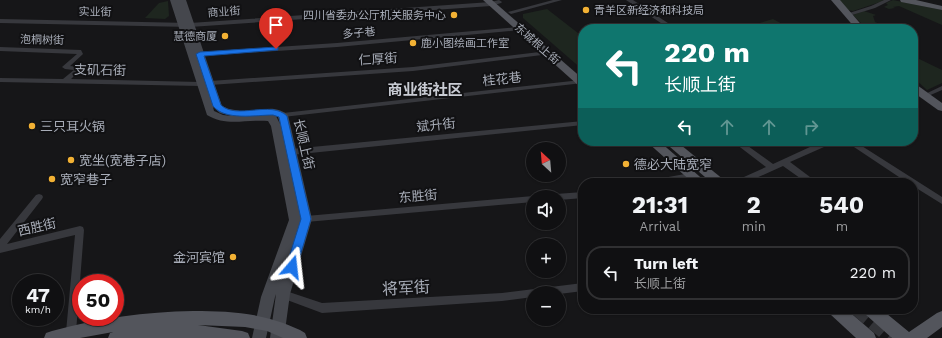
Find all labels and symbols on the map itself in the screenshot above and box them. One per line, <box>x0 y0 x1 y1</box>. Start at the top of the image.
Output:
street label: 商业街 <box>207 4 241 20</box>
place label: 青羊区新经济和科技局 <box>594 4 704 17</box>
street label: 实业街 <box>78 5 112 19</box>
marker: 青羊区新经济和科技局 <box>581 5 591 15</box>
pin <box>259 8 293 49</box>
place label: 四川省委办公厅机关服务中心 <box>303 9 446 22</box>
marker: 四川省委办公厅机关服务中心 <box>449 10 459 20</box>
street label: 东城根上街 <box>512 21 562 67</box>
street label: 多子巷 <box>342 25 376 41</box>
place label: 慧德商厦 <box>173 30 217 43</box>
marker: 慧德商厦 <box>220 31 230 41</box>
street label: 泡桐树街 <box>20 33 64 47</box>
place label: 鹿小图绘画工作室 <box>421 37 509 50</box>
marker: 鹿小图绘画工作室 <box>408 38 418 48</box>
street label: 仁厚街 <box>358 50 398 68</box>
street label: 支矶石街 <box>74 62 126 78</box>
street label: 桂花巷 <box>482 70 522 88</box>
district label: 商业街社区 <box>387 81 463 99</box>
street label: 斌升街 <box>416 116 456 134</box>
street label: 长顺上街 <box>291 117 317 171</box>
place label: 三只耳火锅 <box>40 119 105 134</box>
marker: 三只耳火锅 <box>27 121 37 131</box>
north arrow <box>526 142 566 182</box>
place label: 宽坐(宽巷子店) <box>79 153 166 168</box>
marker: 宽坐(宽巷子店) <box>66 155 76 165</box>
place label: 德必大陆宽窄 <box>634 157 712 172</box>
marker: 德必大陆宽窄 <box>621 159 631 169</box>
place label: 宽窄巷子 <box>60 172 112 187</box>
marker: 宽窄巷子 <box>47 174 57 184</box>
street label: 东胜街 <box>398 187 438 205</box>
street label: 西胜街 <box>16 215 58 239</box>
position arrow <box>271 246 313 288</box>
place label: 金河宾馆 <box>173 250 225 265</box>
marker: 金河宾馆 <box>228 252 238 262</box>
speed limit sign: 50 <box>72 274 124 326</box>
street label: 将军街 <box>382 277 430 299</box>

